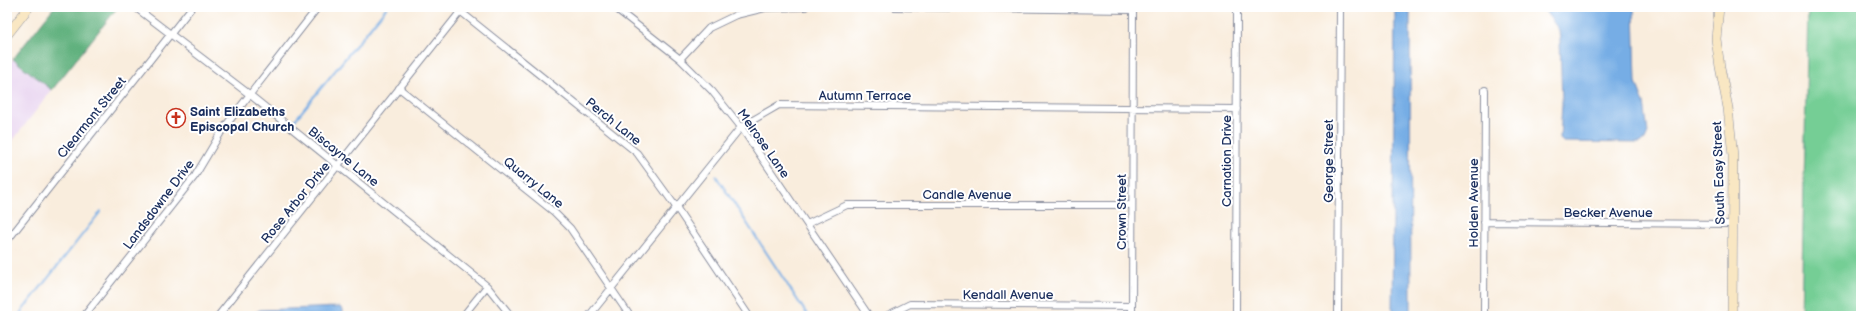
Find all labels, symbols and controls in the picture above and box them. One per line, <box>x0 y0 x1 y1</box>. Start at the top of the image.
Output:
street label: Clearmont Street <box>54 74 130 162</box>
street label: Autumn Terrace <box>819 88 912 104</box>
street label: Perch Lane <box>582 95 645 149</box>
place label: Saint Elizabeths Episcopal Church <box>190 104 294 135</box>
street label: Melrose Lane <box>733 106 793 181</box>
church icon: Saint Elizabeths Episcopal Church <box>165 107 187 129</box>
street label: Carnation Drive <box>1219 115 1235 207</box>
street label: George Street <box>1321 119 1337 203</box>
street label: South Easy Street <box>1709 121 1729 225</box>
street label: Biscayne Lane <box>305 123 382 190</box>
street label: Quarry Lane <box>500 154 567 212</box>
street label: Landsdowne Drive <box>120 156 198 253</box>
street label: Rose Arbor Drive <box>258 158 334 247</box>
street label: Holden Avenue <box>1466 158 1482 248</box>
street label: Crown Street <box>1114 174 1130 250</box>
street label: Candle Avenue <box>922 187 1012 203</box>
street label: Becker Avenue <box>1563 205 1653 221</box>
street label: Kendall Avenue <box>962 287 1054 303</box>

